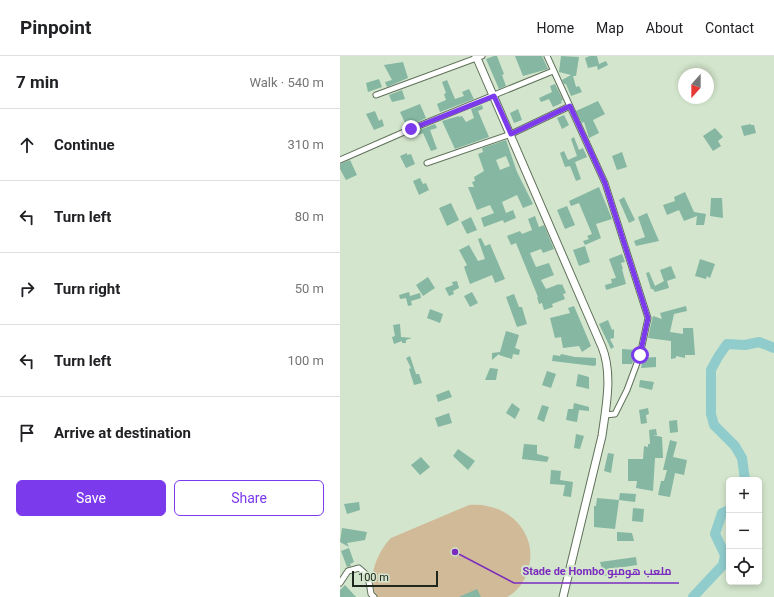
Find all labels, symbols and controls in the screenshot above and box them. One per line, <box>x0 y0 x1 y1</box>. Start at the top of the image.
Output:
text: Pinpoint <box>20 16 91 39</box>
text: Home <box>536 20 574 36</box>
text: Map <box>596 20 624 36</box>
text: About <box>646 20 683 36</box>
text: Contact <box>705 20 754 36</box>
north arrow <box>678 68 714 104</box>
text: 7 min <box>16 72 59 92</box>
text: Walk · 540 m <box>249 75 324 90</box>
route end <box>402 120 420 138</box>
icon: ahead <box>16 134 38 156</box>
text: Continue <box>54 136 115 154</box>
text: 310 m <box>287 137 324 152</box>
icon: left <box>16 206 38 228</box>
text: Turn left <box>54 208 111 226</box>
text: 80 m <box>295 209 324 224</box>
icon: right <box>16 278 38 300</box>
text: Turn right <box>54 280 120 298</box>
text: 50 m <box>295 281 324 296</box>
route start <box>631 346 649 364</box>
icon: left <box>16 350 38 372</box>
text: Turn left <box>54 352 111 370</box>
text: 100 m <box>287 353 324 368</box>
icon: arrive <box>16 422 38 444</box>
text: Arrive at destination <box>54 424 191 442</box>
map controls <box>726 477 762 585</box>
button: + <box>726 477 762 513</box>
button: Save <box>16 480 166 516</box>
button: Share <box>174 480 324 516</box>
button: − <box>726 513 762 549</box>
button: locate <box>726 549 762 585</box>
callout: Stade de Hombo ملعب هومبو <box>514 560 679 583</box>
text: Stade de Hombo ملعب هومبو <box>522 565 672 579</box>
scale bar <box>352 569 438 588</box>
text: 100 m <box>358 571 389 584</box>

